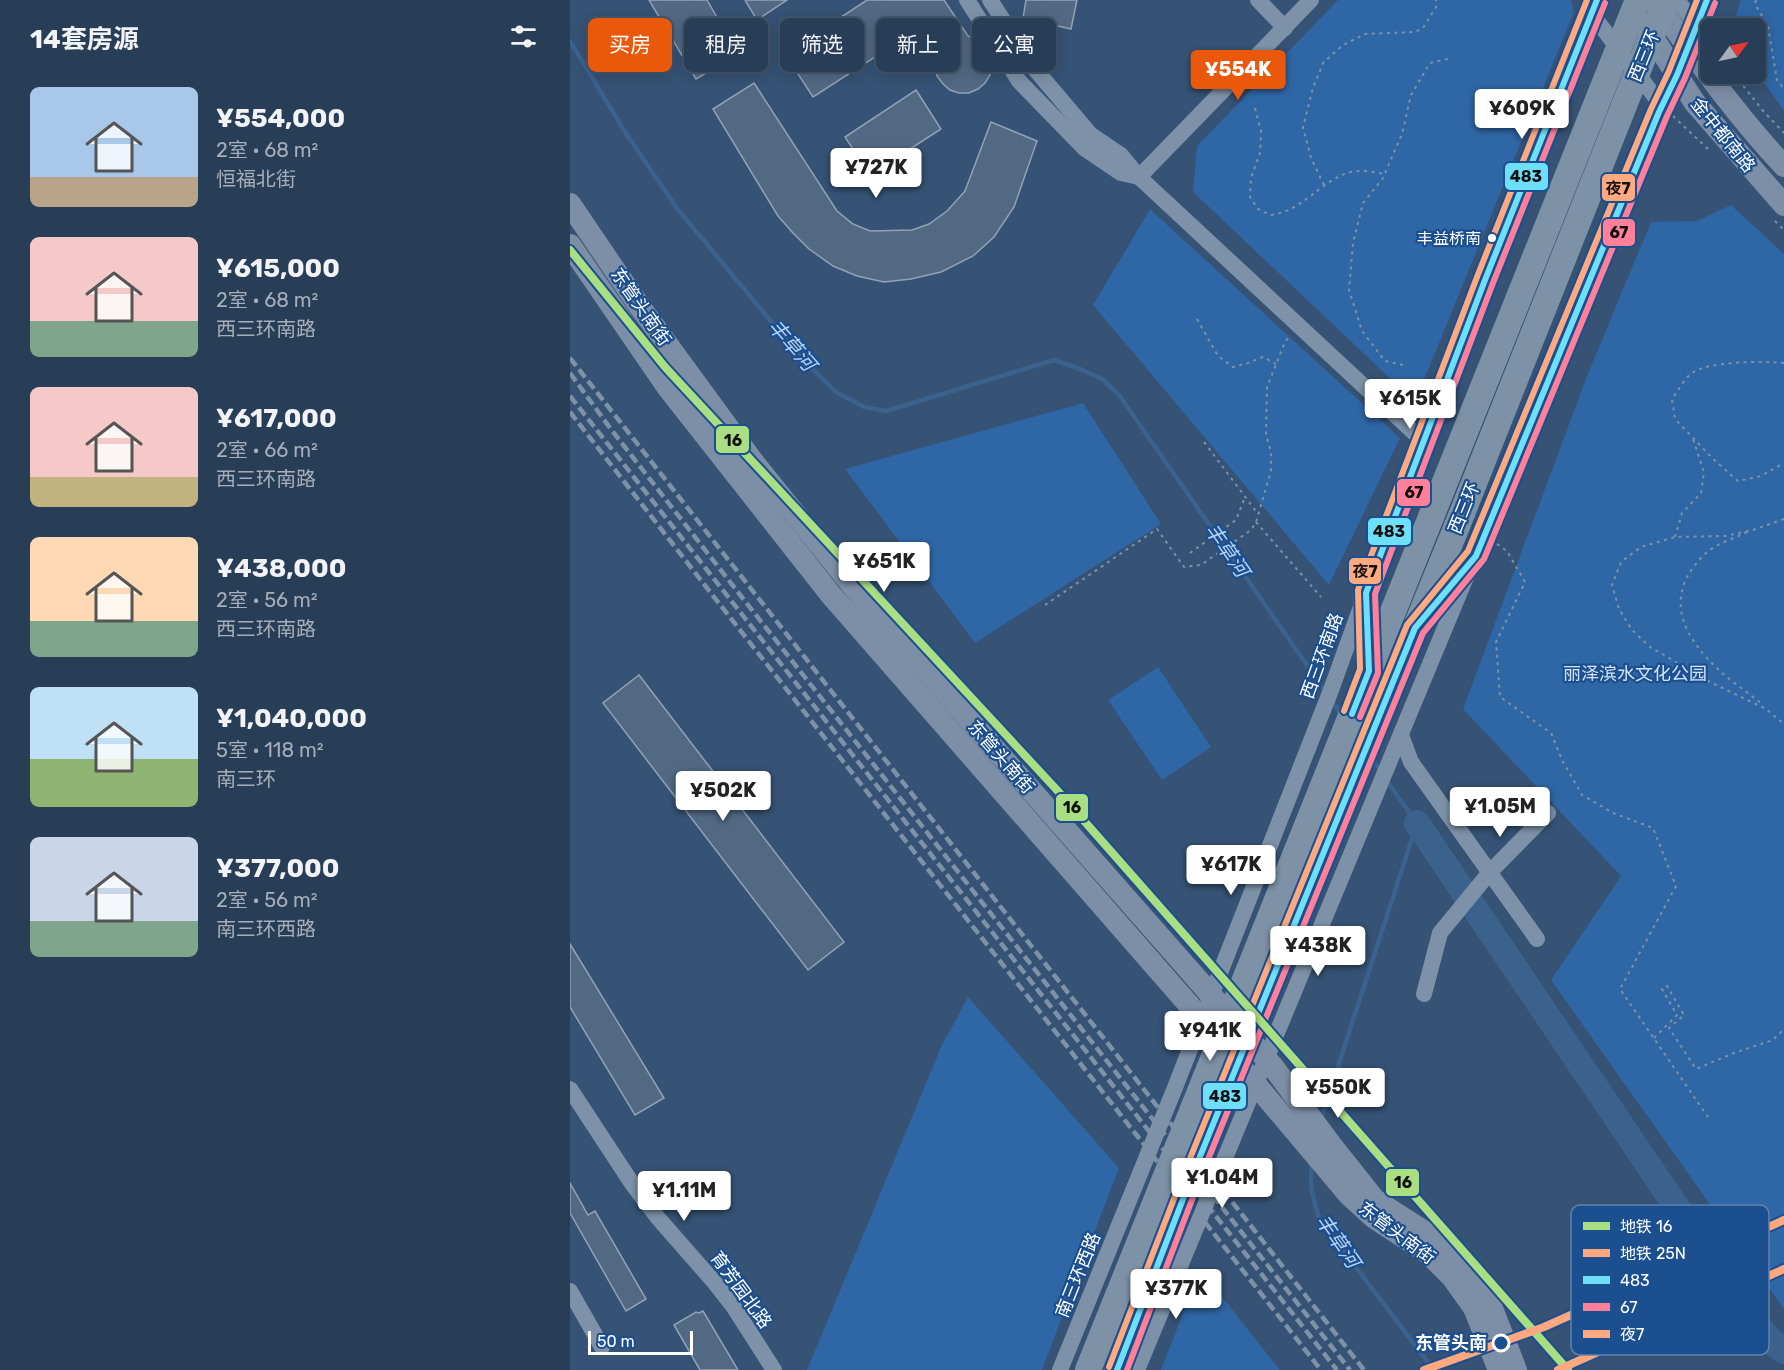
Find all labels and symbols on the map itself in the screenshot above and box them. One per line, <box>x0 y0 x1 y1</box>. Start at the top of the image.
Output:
north arrow <box>1700 18 1766 84</box>
street label: 西三环 <box>1624 27 1664 85</box>
pin: ¥554K <box>1196 50 1280 101</box>
pin: ¥609K <box>1480 89 1564 140</box>
street label: 金中都南路 <box>1686 93 1760 177</box>
pin: ¥727K <box>834 148 918 199</box>
line badge: 483 <box>1504 162 1549 191</box>
text: 483 <box>1510 167 1542 186</box>
line badge: 夜7 <box>1601 173 1636 202</box>
text: 夜7 <box>1605 179 1631 198</box>
line badge: 67 <box>1602 218 1636 247</box>
text: 67 <box>1609 223 1629 242</box>
place label: 丰益桥南 <box>1417 229 1481 248</box>
marker: 丰益桥南 <box>1486 232 1498 244</box>
street label: 东管头南街 <box>606 264 676 350</box>
water label: 丰草河 <box>763 314 823 379</box>
pin: ¥615K <box>1368 379 1452 430</box>
line badge: 16 <box>715 425 750 454</box>
text: 16 <box>724 431 742 450</box>
line badge: 67 <box>1396 478 1431 507</box>
street label: 西三环 <box>1444 479 1484 537</box>
text: 67 <box>1404 483 1424 502</box>
line badge: 483 <box>1367 517 1412 546</box>
water label: 丰草河 <box>1200 519 1256 585</box>
text: 483 <box>1373 522 1405 541</box>
pin: ¥651K <box>842 542 926 593</box>
line badge: 夜7 <box>1348 557 1382 585</box>
text: 夜7 <box>1352 562 1378 581</box>
street label: 西三环南路 <box>1296 610 1348 702</box>
park label: 丽泽滨水文化公园 <box>1563 663 1707 685</box>
street label: 东管头南街 <box>963 716 1039 798</box>
pin: ¥502K <box>681 771 765 822</box>
pin: ¥1.05M <box>1451 787 1549 838</box>
line badge: 16 <box>1055 793 1089 822</box>
text: 16 <box>1063 798 1081 817</box>
pin: ¥617K <box>1189 845 1273 896</box>
pin: ¥438K <box>1276 926 1360 977</box>
pin: ¥941K <box>1168 1011 1252 1062</box>
pin: ¥550K <box>1296 1068 1380 1119</box>
line badge: 483 <box>1202 1082 1247 1110</box>
text: 483 <box>1209 1087 1241 1106</box>
pin: ¥1.04M <box>1173 1158 1271 1209</box>
line badge: 16 <box>1385 1168 1420 1197</box>
pin: ¥1.11M <box>635 1171 733 1222</box>
text: 16 <box>1394 1173 1412 1192</box>
street label: 东管头南街 <box>1354 1197 1440 1269</box>
legend <box>1571 1205 1769 1355</box>
water label: 丰草河 <box>1311 1210 1367 1276</box>
text: 地铁 16 <box>1620 1217 1673 1236</box>
street label: 南三环西路 <box>1051 1229 1105 1321</box>
text: 地铁 25N <box>1620 1244 1686 1263</box>
street label: 育芳园北路 <box>706 1247 776 1333</box>
pin: ¥377K <box>1134 1269 1218 1320</box>
text: 483 <box>1620 1271 1650 1290</box>
text: 67 <box>1620 1298 1637 1317</box>
text: 夜7 <box>1620 1325 1644 1344</box>
scale bar <box>588 1328 693 1356</box>
place label: 东管头南 <box>1415 1332 1487 1354</box>
marker: 东管头南 <box>1492 1334 1510 1352</box>

